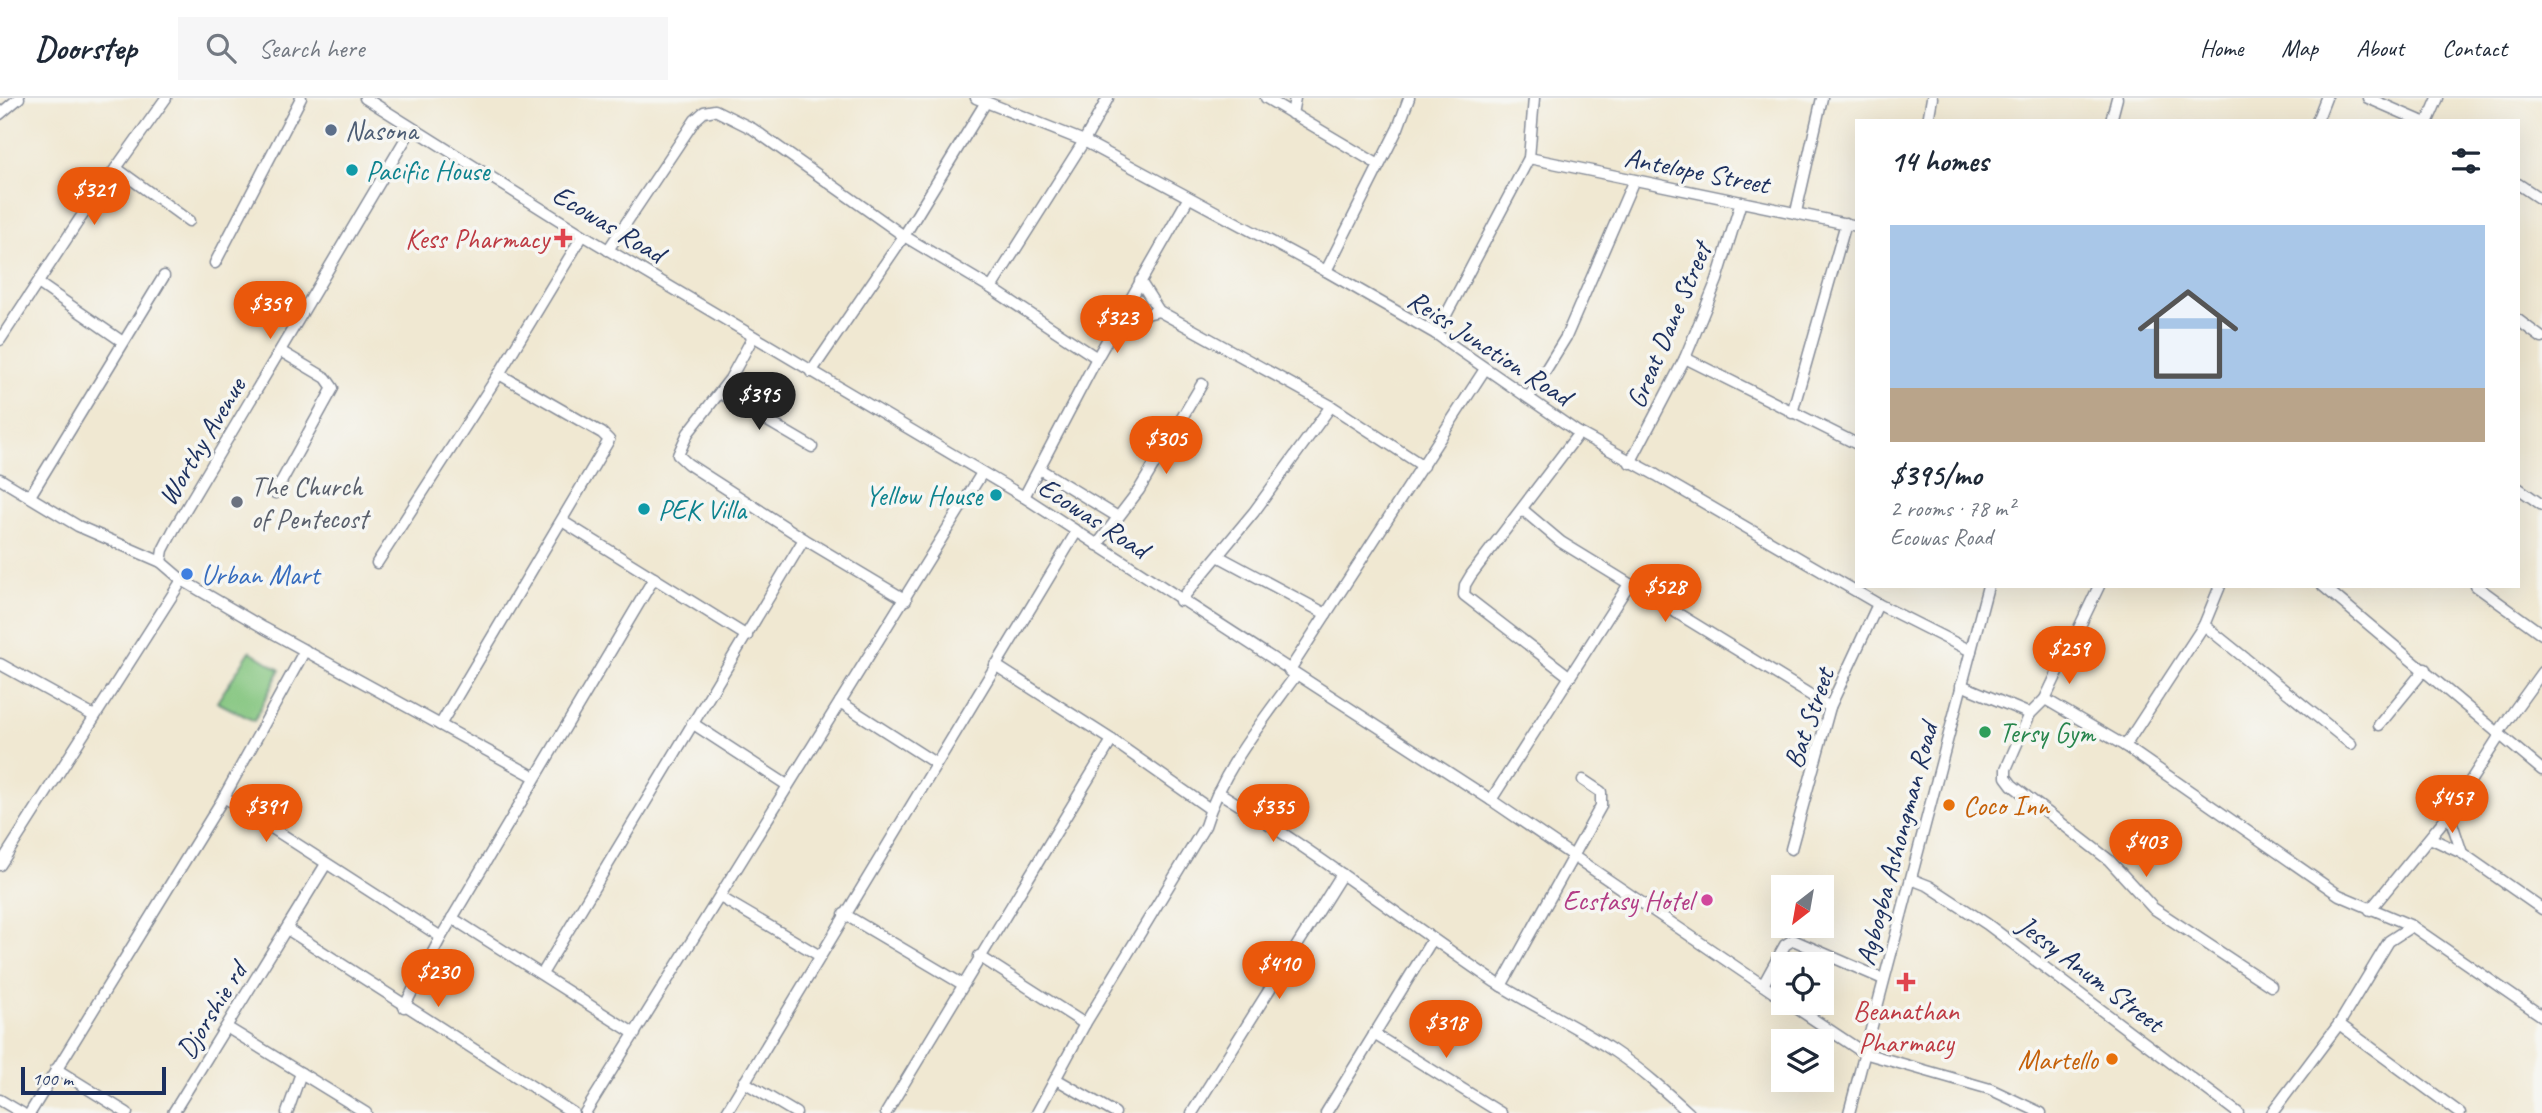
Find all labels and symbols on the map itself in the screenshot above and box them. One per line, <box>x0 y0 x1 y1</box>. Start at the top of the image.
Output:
place label: Nasona <box>345 113 420 148</box>
marker: Nasona <box>323 122 339 138</box>
street label: Antelope Street <box>1622 139 1775 202</box>
place label: Pacific House <box>366 153 491 188</box>
marker: Pacific House <box>344 162 360 178</box>
pin: $321 <box>53 167 135 227</box>
street label: Ecowas Road <box>546 176 675 273</box>
place label: Kess Pharmacy <box>405 221 551 256</box>
marker: Kess Pharmacy <box>555 230 571 246</box>
street label: Great Dane Street <box>1618 234 1720 413</box>
pin: $359 <box>229 282 311 341</box>
street label: Reiss Junction Road <box>1401 282 1581 415</box>
pin: $323 <box>1076 296 1158 355</box>
street label: Worthy Avenue <box>150 369 254 512</box>
pin: $395 <box>718 372 800 432</box>
pin: $305 <box>1125 416 1207 476</box>
place label: The Church of Pentecost <box>251 469 371 536</box>
street label: Ecowas Road <box>1032 469 1159 568</box>
place label: Yellow House <box>865 478 984 513</box>
marker: Yellow House <box>988 487 1004 503</box>
place label: PEK Villa <box>658 492 748 527</box>
marker: The Church of Pentecost <box>229 494 245 510</box>
marker: PEK Villa <box>636 501 652 517</box>
place label: Urban Mart <box>201 557 322 592</box>
pin: $528 <box>1624 564 1706 624</box>
marker: Urban Mart <box>179 566 195 582</box>
pin: $259 <box>2028 626 2110 686</box>
street label: Bat Street <box>1775 661 1843 773</box>
street label: Agbogba Ashongman Road <box>1847 715 1947 969</box>
place label: Tersy Gym <box>1999 715 2097 750</box>
marker: Tersy Gym <box>1977 724 1993 740</box>
pin: $457 <box>2411 776 2493 835</box>
pin: $391 <box>225 784 307 844</box>
pin: $335 <box>1232 784 1314 844</box>
place label: Coco Inn <box>1963 788 2051 823</box>
marker: Coco Inn <box>1941 797 1957 813</box>
pin: $403 <box>2105 820 2187 879</box>
north arrow <box>1771 875 1834 938</box>
place label: Ecstasy Hotel <box>1563 883 1698 918</box>
marker: Ecstasy Hotel <box>1699 892 1715 908</box>
street label: Jessy Anum Street <box>2009 906 2173 1041</box>
pin: $410 <box>1238 942 1320 1001</box>
pin: $230 <box>397 950 479 1009</box>
street label: Djorshie rd <box>168 952 257 1065</box>
marker: Beanathan Pharmacy <box>1898 974 1914 990</box>
place label: Beanathan Pharmacy <box>1853 993 1960 1060</box>
pin: $318 <box>1405 1000 1487 1060</box>
place label: Martello <box>2018 1042 2100 1077</box>
marker: Martello <box>2104 1051 2120 1067</box>
scale bar <box>21 1064 166 1096</box>

